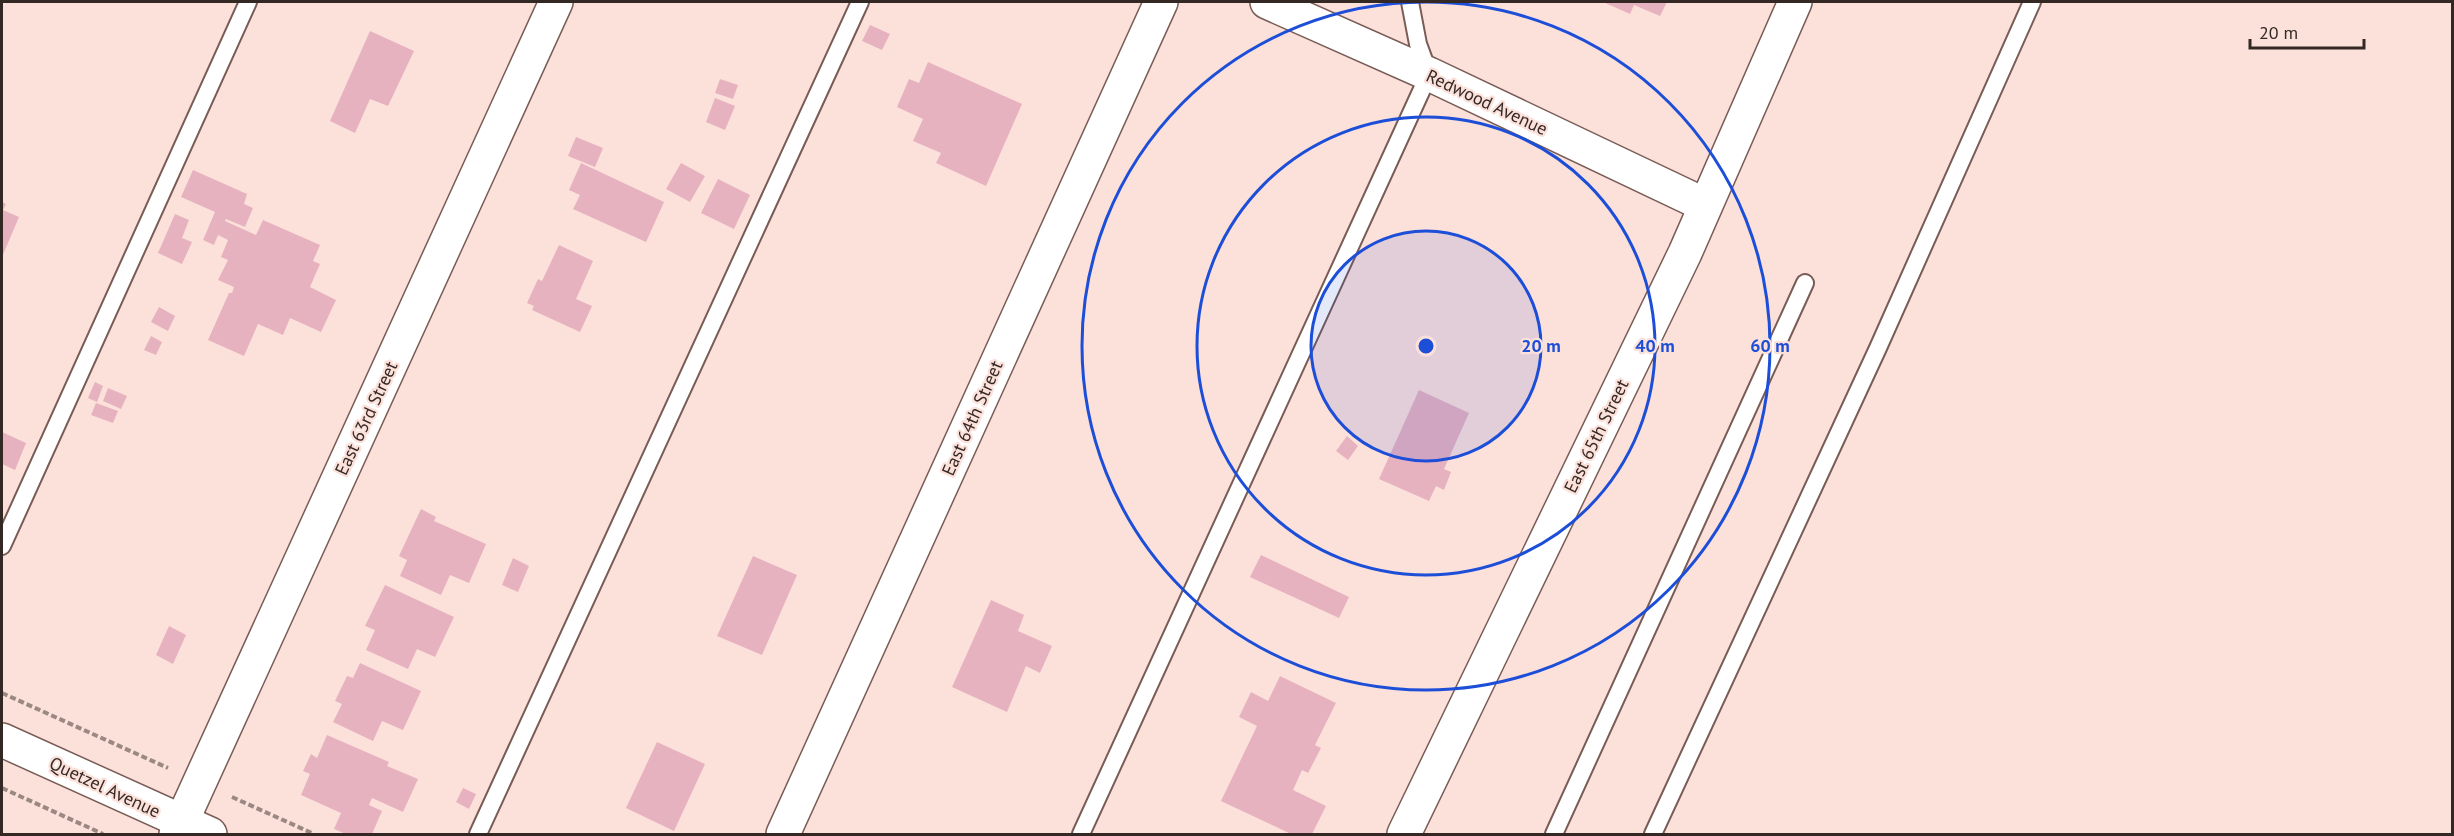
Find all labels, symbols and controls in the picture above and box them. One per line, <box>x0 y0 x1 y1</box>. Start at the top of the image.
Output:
scale bar <box>2250 12 2364 50</box>
text: 20 m <box>2259 21 2298 44</box>
street label: Redwood Avenue <box>1423 64 1551 140</box>
text: 20 m <box>1521 334 1561 357</box>
text: 40 m <box>1635 334 1675 357</box>
text: 60 m <box>1750 334 1790 357</box>
centre of rings <box>1416 336 1436 356</box>
street label: East 63rd Street <box>330 357 402 479</box>
street label: East 64th Street <box>936 357 1008 479</box>
street label: East 65th Street <box>1559 375 1633 497</box>
street label: Quetzel Avenue <box>46 751 164 823</box>

